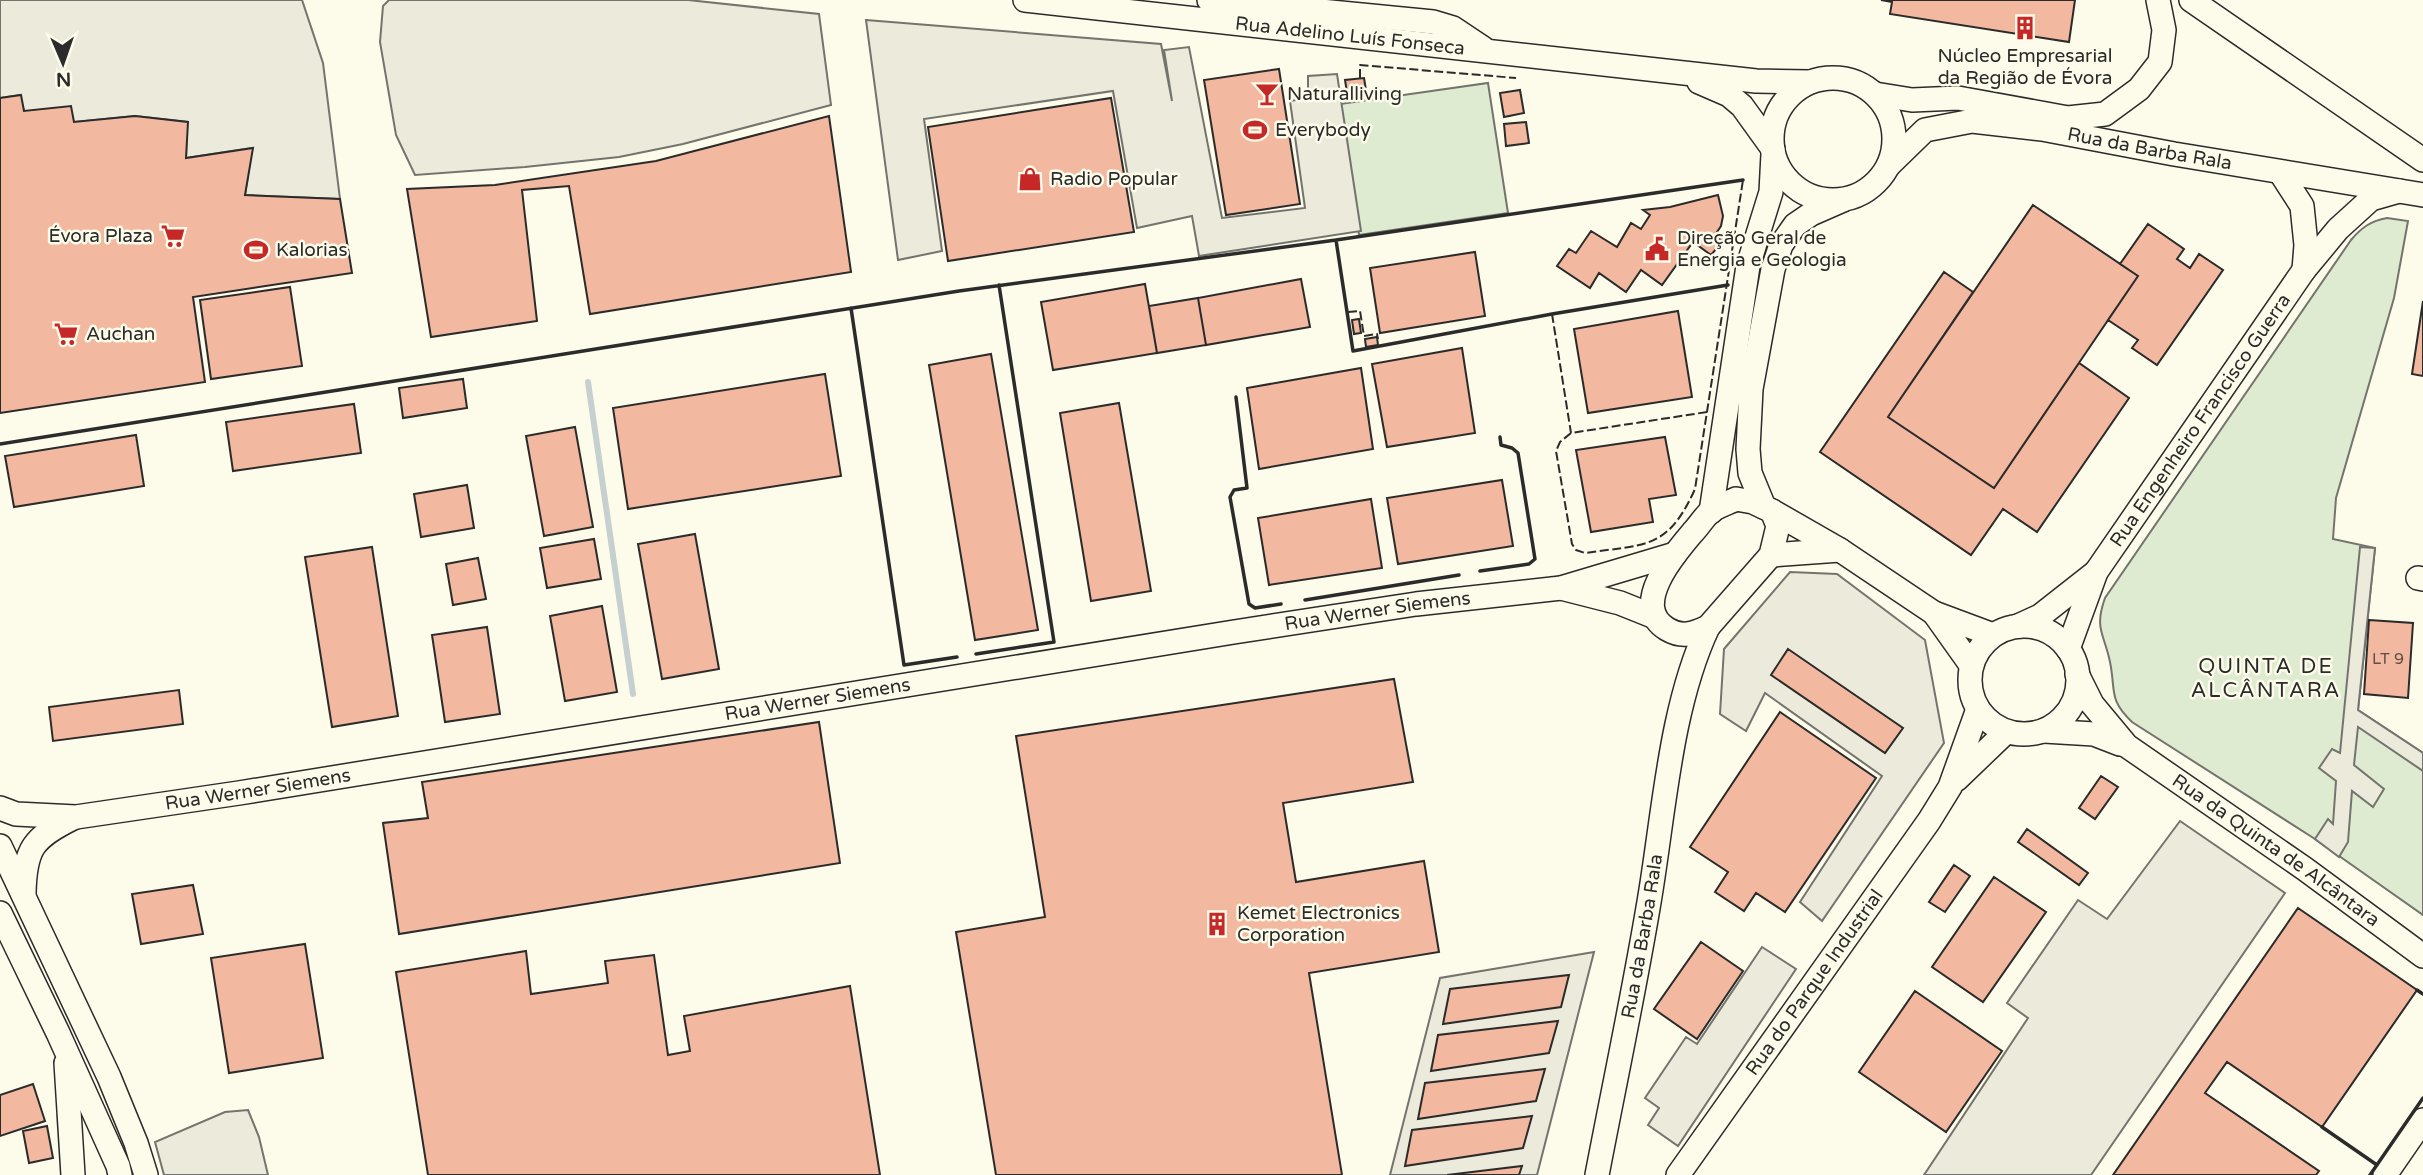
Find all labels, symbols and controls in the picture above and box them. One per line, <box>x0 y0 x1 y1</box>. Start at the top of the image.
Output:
street label: Rua Adelino Luís Fonseca <box>1234 12 1466 60</box>
building icon: Núcleo Empresarial da Região de Évora <box>2011 14 2039 42</box>
north arrow <box>28 28 98 98</box>
place label: Núcleo Empresarial da Região de Évora <box>1937 45 2113 89</box>
text: N <box>56 68 72 90</box>
bar icon: Naturalliving <box>1253 80 1281 108</box>
place label: Naturalliving <box>1287 83 1402 105</box>
sports icon: Everybody <box>1241 116 1269 144</box>
place label: Everybody <box>1275 119 1371 141</box>
street label: Rua da Barba Rala <box>2066 123 2234 174</box>
shop icon: Radio Popular <box>1016 165 1044 193</box>
place label: Radio Popular <box>1050 168 1178 190</box>
supermarket icon: Évora Plaza <box>159 222 187 250</box>
place label: Évora Plaza <box>49 225 153 247</box>
place label: Direção Geral de Energia e Geologia <box>1677 227 1847 271</box>
public building icon: Direção Geral de Energia e Geologia <box>1643 235 1671 263</box>
sports icon: Kalorias <box>242 236 270 264</box>
place label: Kalorias <box>276 239 348 261</box>
street label: Rua Engenheiro Francisco Guerra <box>2106 290 2295 551</box>
supermarket icon: Auchan <box>52 320 80 348</box>
place label: Auchan <box>86 323 155 345</box>
street label: Rua Werner Siemens <box>1283 587 1472 635</box>
house number: LT 9 <box>2372 649 2404 669</box>
district label: QUINTA DE ALCÂNTARA <box>2191 654 2341 703</box>
street label: Rua Werner Siemens <box>723 674 912 725</box>
street label: Rua Werner Siemens <box>163 764 352 815</box>
street label: Rua da Quinta de Alcântara <box>2168 770 2384 931</box>
street label: Rua da Barba Rala <box>1617 853 1667 1020</box>
street label: Rua do Parque Industrial <box>1741 885 1888 1080</box>
place label: Kemet Electronics Corporation <box>1237 902 1400 946</box>
building icon: Kemet Electronics Corporation <box>1203 910 1231 938</box>

